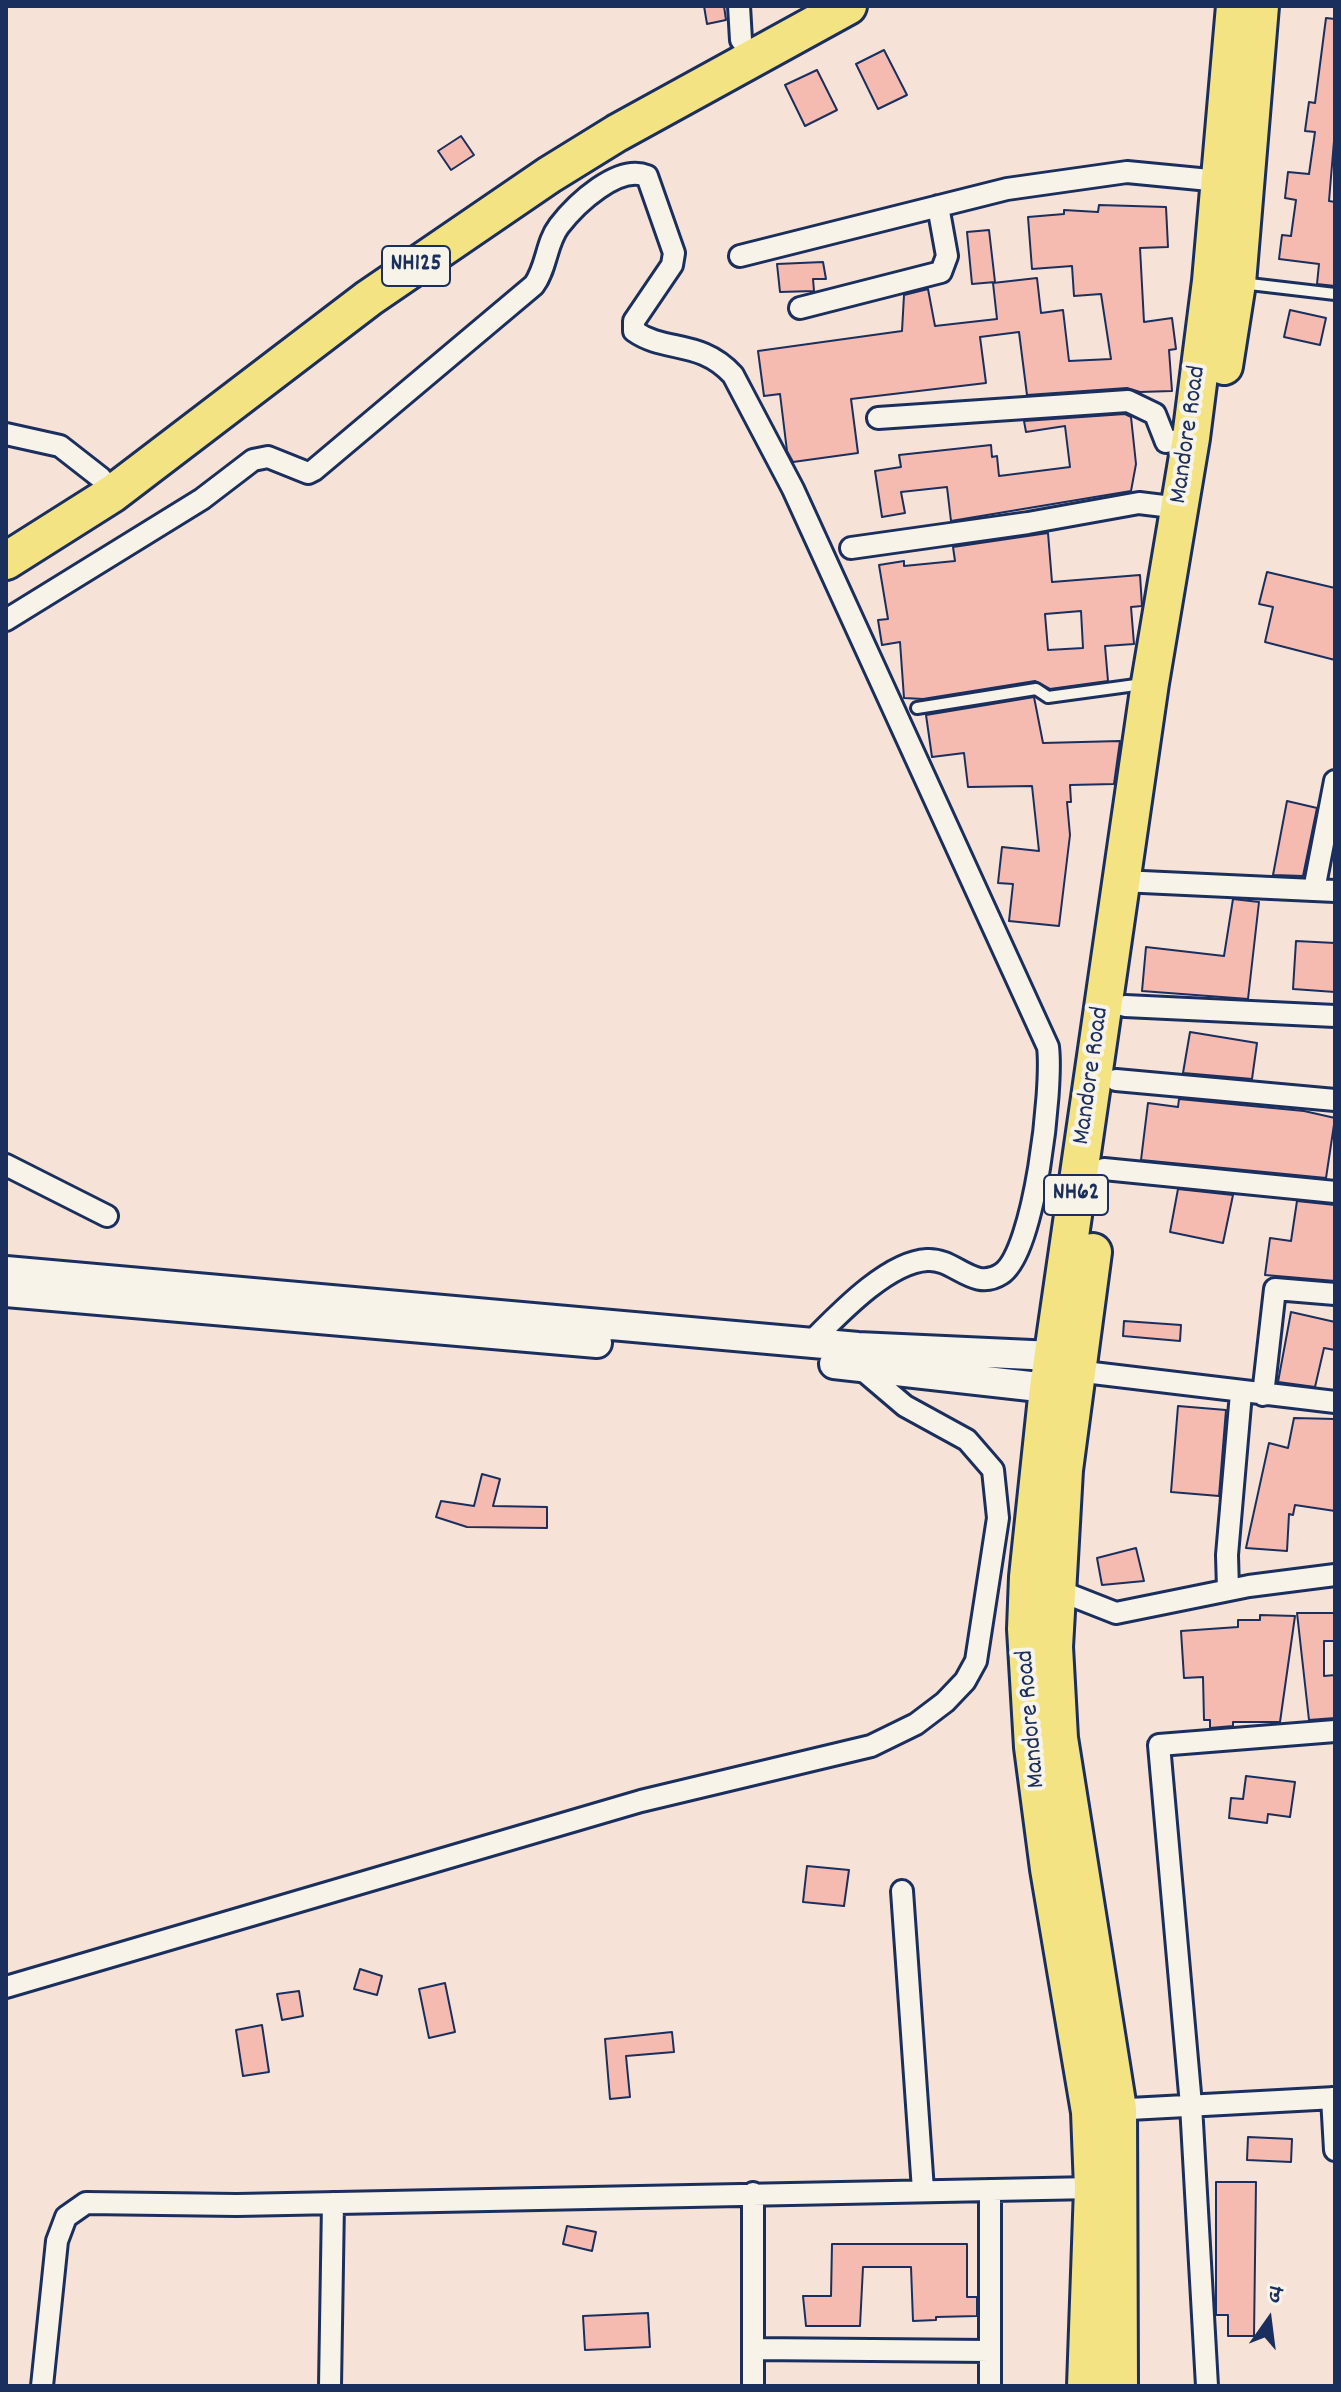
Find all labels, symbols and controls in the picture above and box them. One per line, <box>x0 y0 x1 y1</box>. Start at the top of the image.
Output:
road number: NH125 <box>382 246 450 286</box>
street label: Mandore Road <box>1165 364 1215 506</box>
street label: Mandore Road <box>1068 1005 1118 1147</box>
road number: NH62 <box>1044 1175 1108 1215</box>
street label: Mandore Road <box>1011 1648 1055 1790</box>
north arrow <box>1229 2280 1309 2360</box>
text: उ <box>1265 2280 1285 2313</box>

